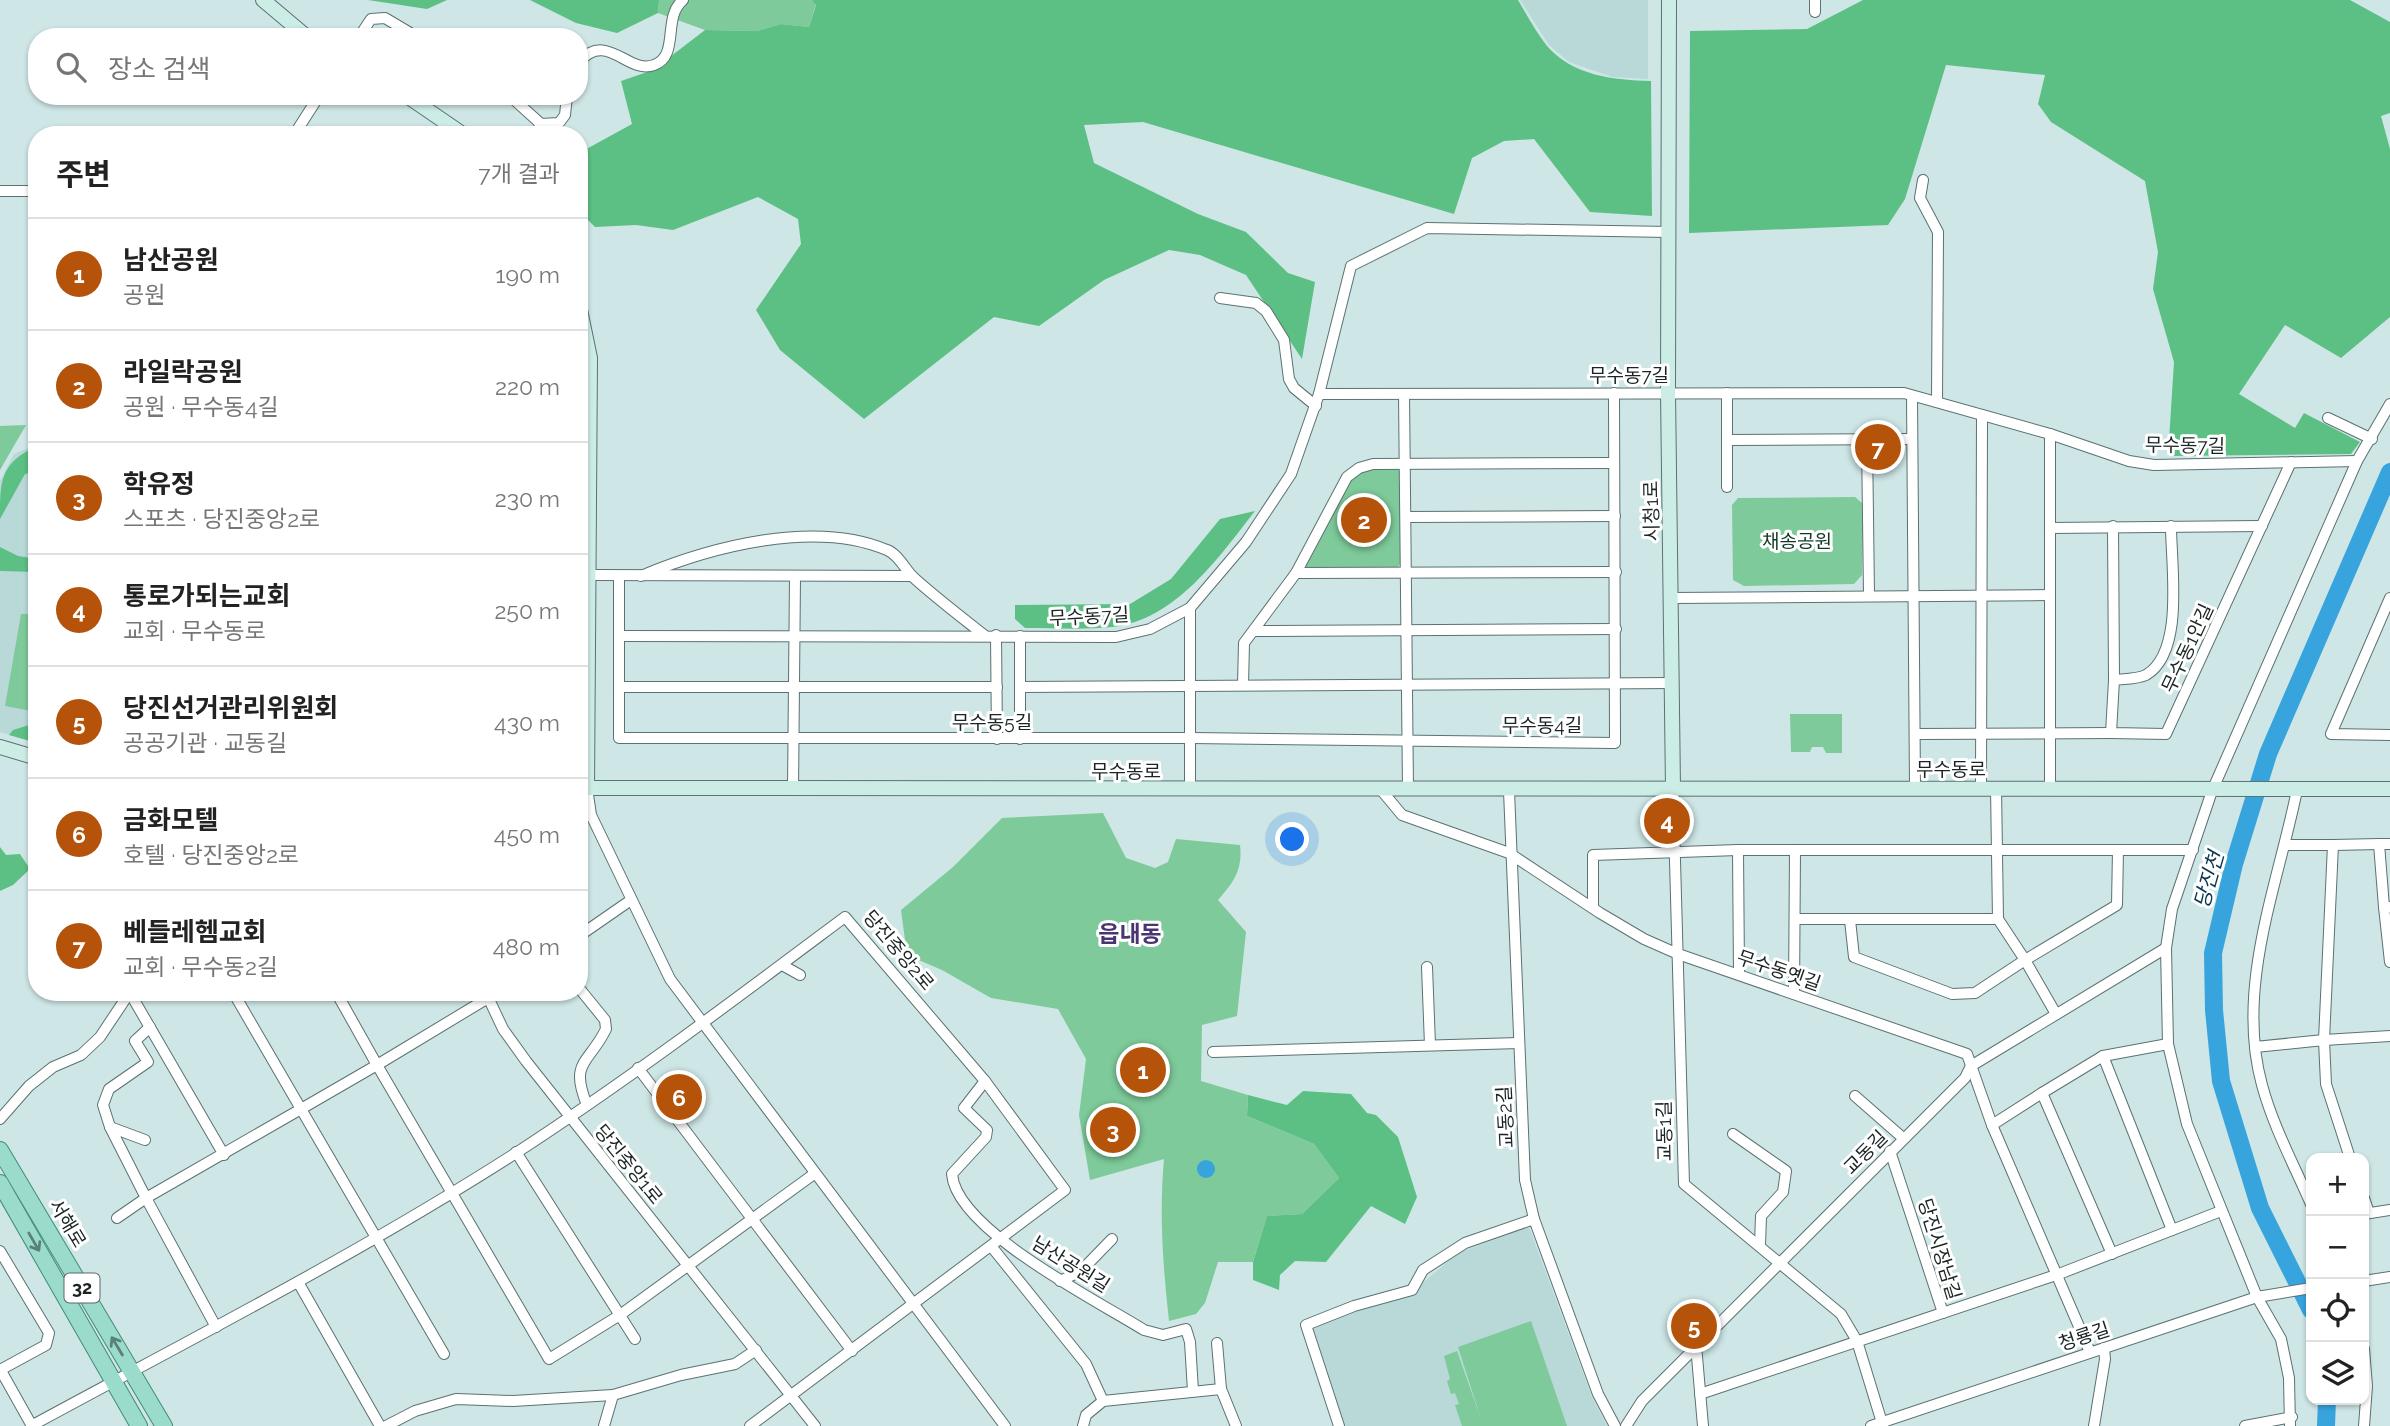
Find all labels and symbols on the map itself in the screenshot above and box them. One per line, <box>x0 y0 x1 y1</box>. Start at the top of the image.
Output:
street label: 무수동7길 <box>1589 364 1669 386</box>
pin: 7 <box>1855 421 1901 473</box>
street label: 무수동7길 <box>2145 433 2225 457</box>
street label: 시청1로 <box>1639 481 1663 541</box>
pin: 2 <box>1341 494 1387 546</box>
park label: 채송공원 <box>1762 530 1832 552</box>
street label: 무수동1안길 <box>2157 600 2217 696</box>
street label: 무수동7길 <box>1048 603 1130 629</box>
street label: 무수동5길 <box>952 711 1032 733</box>
street label: 무수동4길 <box>1502 714 1582 736</box>
street label: 무수동로 <box>1916 758 1986 780</box>
street label: 무수동로 <box>1091 760 1161 782</box>
pin: 4 <box>1644 795 1690 847</box>
your location <box>1275 822 1309 856</box>
water label: 당진천 <box>2189 846 2229 911</box>
street label: 당진중앙2로 <box>859 906 939 994</box>
district label: 읍내동 <box>1098 920 1162 947</box>
street label: 무수동옛길 <box>1734 945 1824 995</box>
pin: 1 <box>1120 1044 1166 1096</box>
pin: 6 <box>656 1071 702 1123</box>
street label: 교동2길 <box>1492 1085 1518 1149</box>
street label: 교동1길 <box>1652 1101 1676 1161</box>
pin: 3 <box>1090 1104 1136 1156</box>
street label: 당진중앙1로 <box>590 1120 668 1208</box>
street label: 교동길 <box>1839 1126 1891 1178</box>
street label: 서해로 <box>45 1195 91 1251</box>
street label: 당진시장남길 <box>1914 1196 1966 1302</box>
one-way arrow <box>27 1232 41 1252</box>
street label: 남산공원길 <box>1028 1232 1114 1296</box>
road number: 32 <box>64 1274 100 1302</box>
pin: 5 <box>1671 1300 1717 1352</box>
street label: 청룡길 <box>2056 1317 2112 1355</box>
one-way arrow <box>110 1336 124 1356</box>

